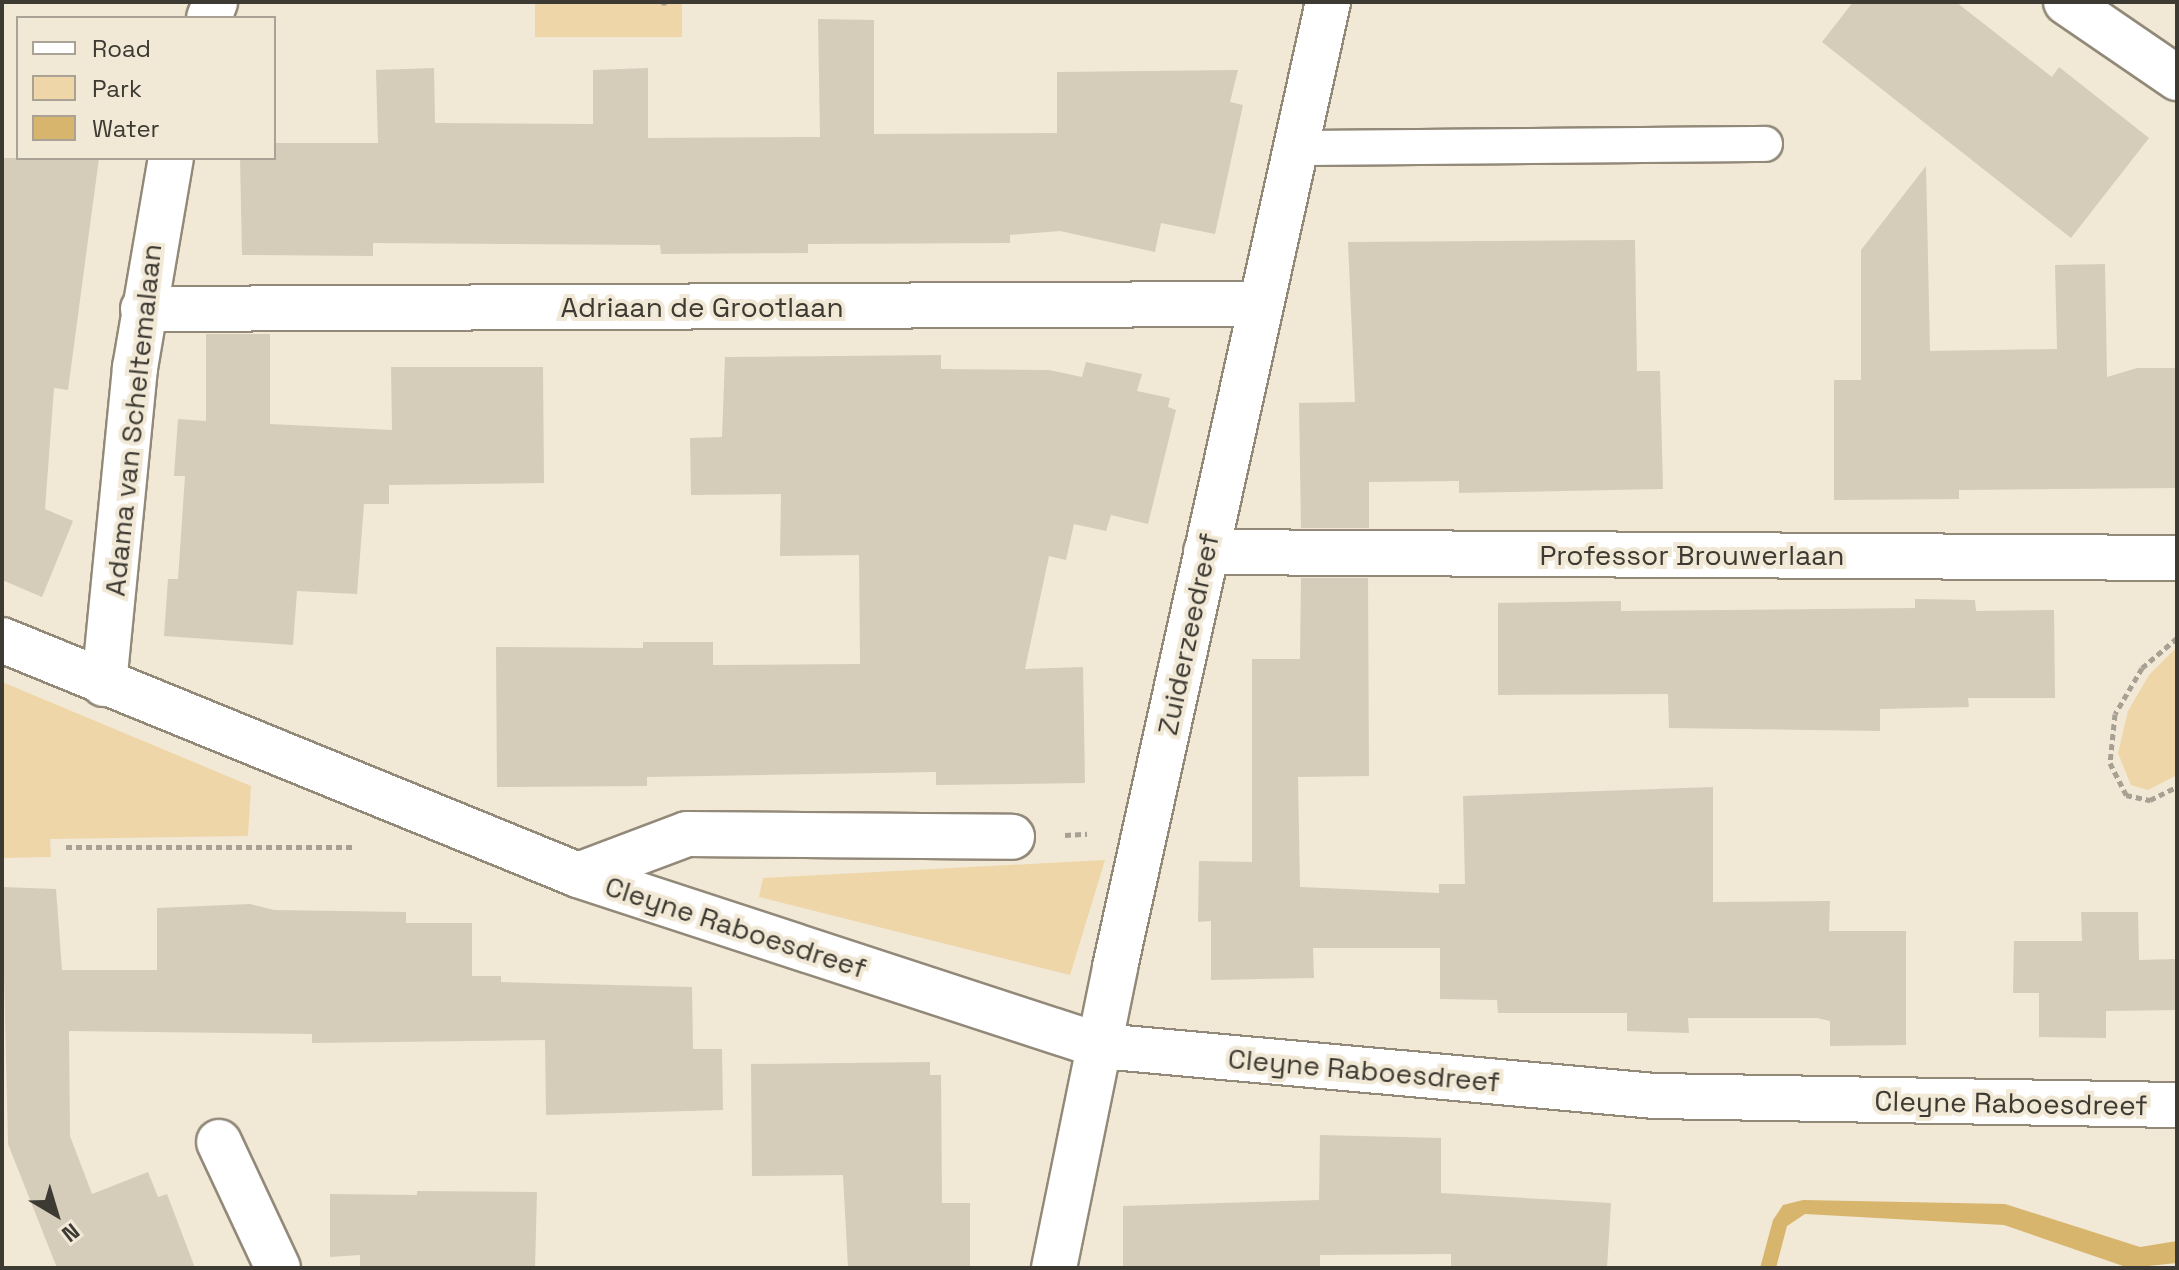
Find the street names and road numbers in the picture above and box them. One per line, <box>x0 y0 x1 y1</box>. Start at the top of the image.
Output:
street label: Adama van Scheltemalaan <box>98 242 168 598</box>
street label: Adriaan de Grootlaan <box>560 290 844 324</box>
street label: Zuiderzeedreef <box>1150 530 1226 738</box>
street label: Professor Brouwerlaan <box>1540 538 1844 572</box>
street label: Cleyne Raboesdreef <box>601 869 871 985</box>
street label: Cleyne Raboesdreef <box>1227 1041 1501 1099</box>
street label: Cleyne Raboesdreef <box>1874 1084 2148 1122</box>

